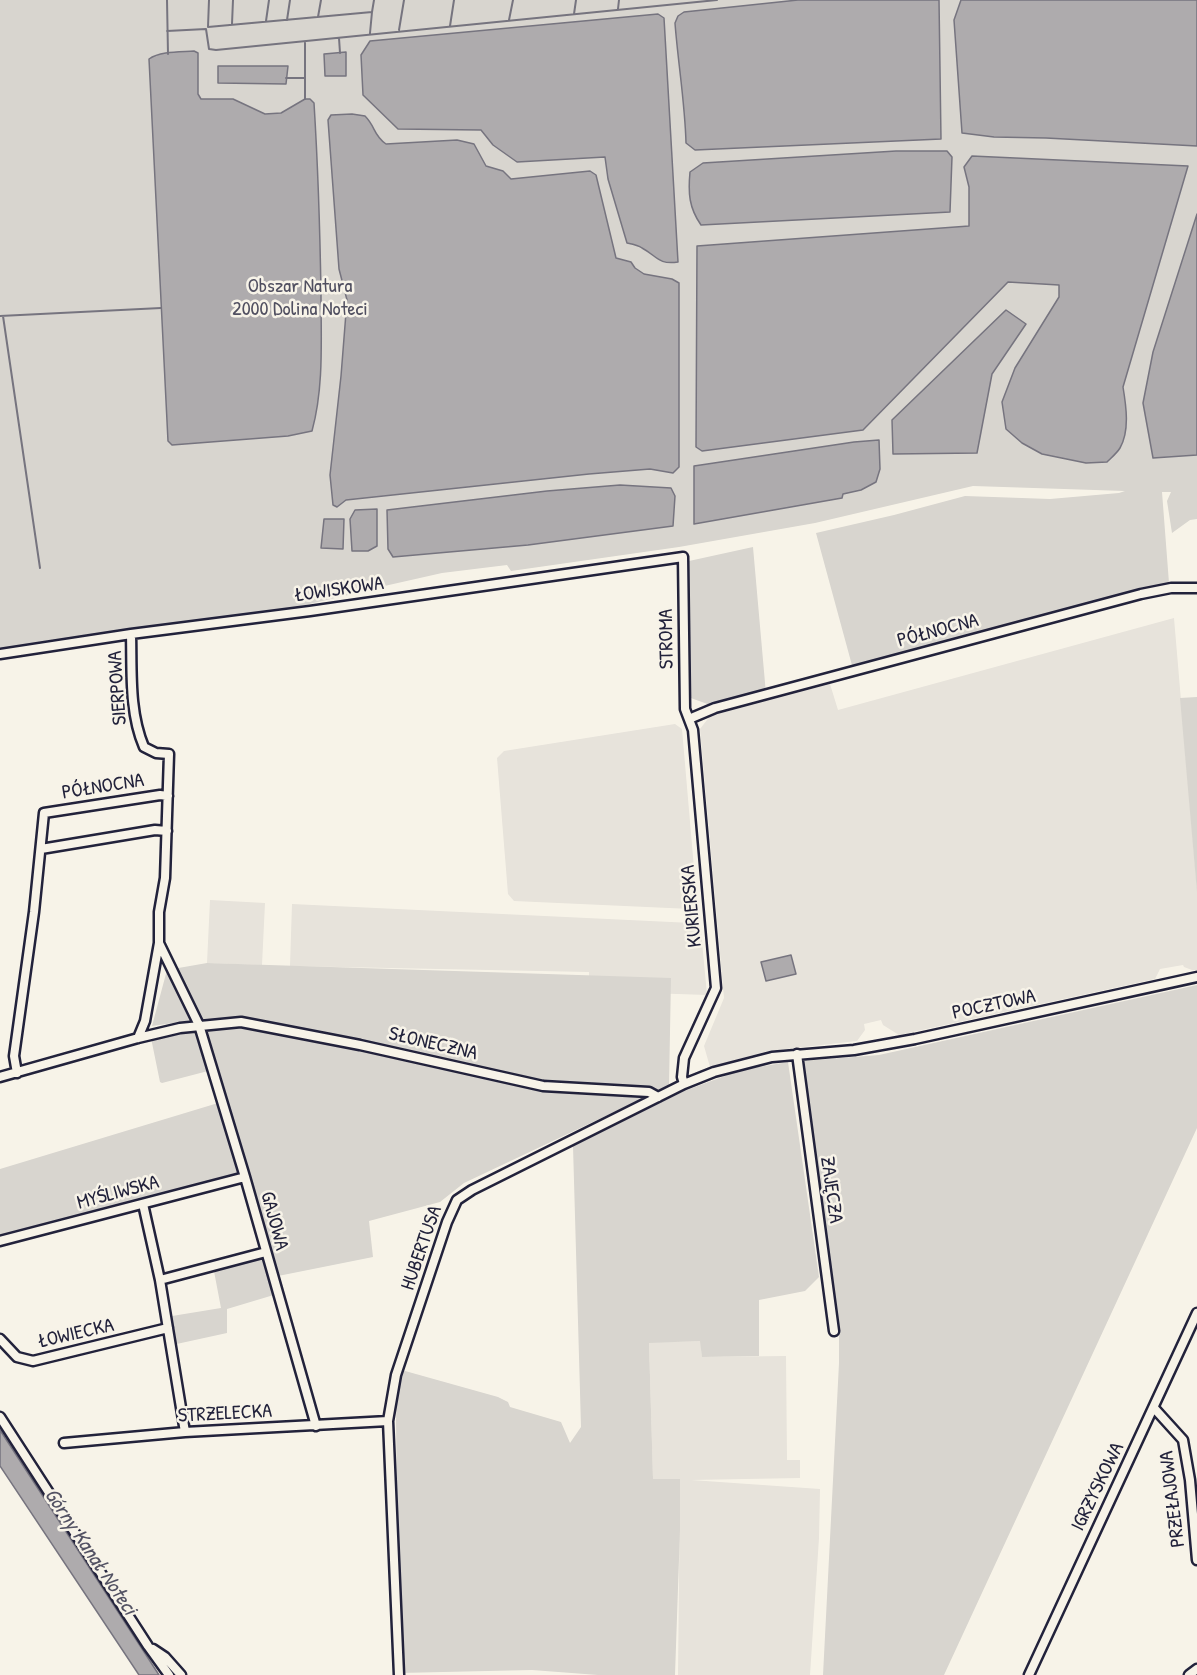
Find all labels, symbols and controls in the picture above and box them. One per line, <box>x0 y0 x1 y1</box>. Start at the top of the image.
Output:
park label: Obszar Natura 2000 Dolina Noteci <box>232 275 368 322</box>
street label: ŁOWISKOWA <box>293 572 385 608</box>
street label: STROMA <box>654 609 680 669</box>
street label: PÓŁNOCNA <box>895 609 981 653</box>
street label: SIERPOWA <box>103 650 133 726</box>
street label: PÓŁNOCNA <box>60 769 146 805</box>
street label: KURIERSKA <box>676 864 708 948</box>
street label: POCZTOWA <box>950 984 1038 1026</box>
street label: SŁONECZNA <box>386 1022 480 1066</box>
street label: ZAJĘCZA <box>814 1155 848 1225</box>
street label: MYŚLIWSKA <box>74 1171 162 1215</box>
street label: GAJOWA <box>255 1189 293 1253</box>
street label: HUBERTUSA <box>396 1203 448 1293</box>
street label: ŁOWIECKA <box>36 1314 116 1354</box>
street label: STRZELECKA <box>177 1400 273 1428</box>
street label: IGRZYSKOWA <box>1066 1439 1130 1535</box>
street label: PRZEŁAJOWA <box>1155 1449 1191 1549</box>
water label: Górny Kanał Noteci <box>38 1484 142 1620</box>

